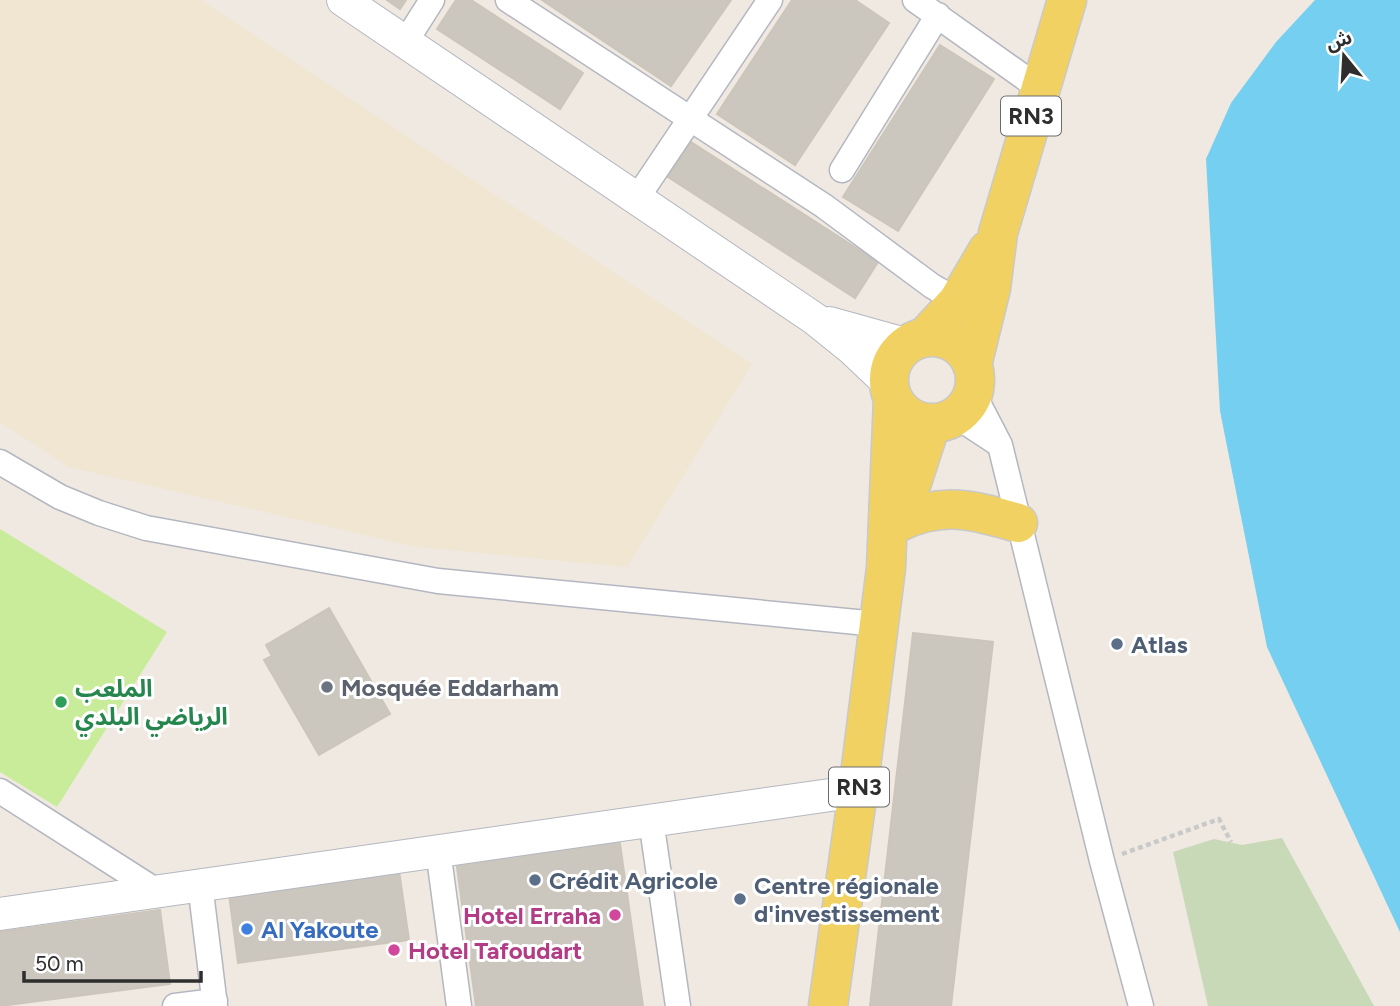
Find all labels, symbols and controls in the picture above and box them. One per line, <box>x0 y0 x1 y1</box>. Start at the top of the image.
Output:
north arrow <box>1309 21 1379 91</box>
text: ش <box>1323 25 1355 55</box>
road number: RN3 <box>1001 97 1061 136</box>
place label: Atlas <box>1131 630 1188 659</box>
marker: Atlas <box>1109 636 1125 652</box>
place label: Mosquée Eddarham <box>341 673 559 702</box>
place label: الملعب الرياضي البلدي <box>75 674 228 736</box>
marker: Mosquée Eddarham <box>319 679 335 695</box>
marker: الملعب الرياضي البلدي <box>53 694 69 710</box>
road number: RN3 <box>829 768 889 806</box>
place label: Crédit Agricole <box>549 866 718 895</box>
place label: Centre régionale d'investissement <box>754 871 940 928</box>
marker: Crédit Agricole <box>527 872 543 888</box>
marker: Centre régionale d'investissement <box>732 891 748 907</box>
place label: Hotel Erraha <box>463 901 601 930</box>
marker: Hotel Erraha <box>607 907 623 923</box>
place label: Al Yakoute <box>261 915 379 944</box>
marker: Al Yakoute <box>239 921 255 937</box>
place label: Hotel Tafoudart <box>408 936 582 965</box>
scale bar <box>24 940 201 984</box>
marker: Hotel Tafoudart <box>386 942 402 958</box>
text: 50 m <box>35 951 84 976</box>

